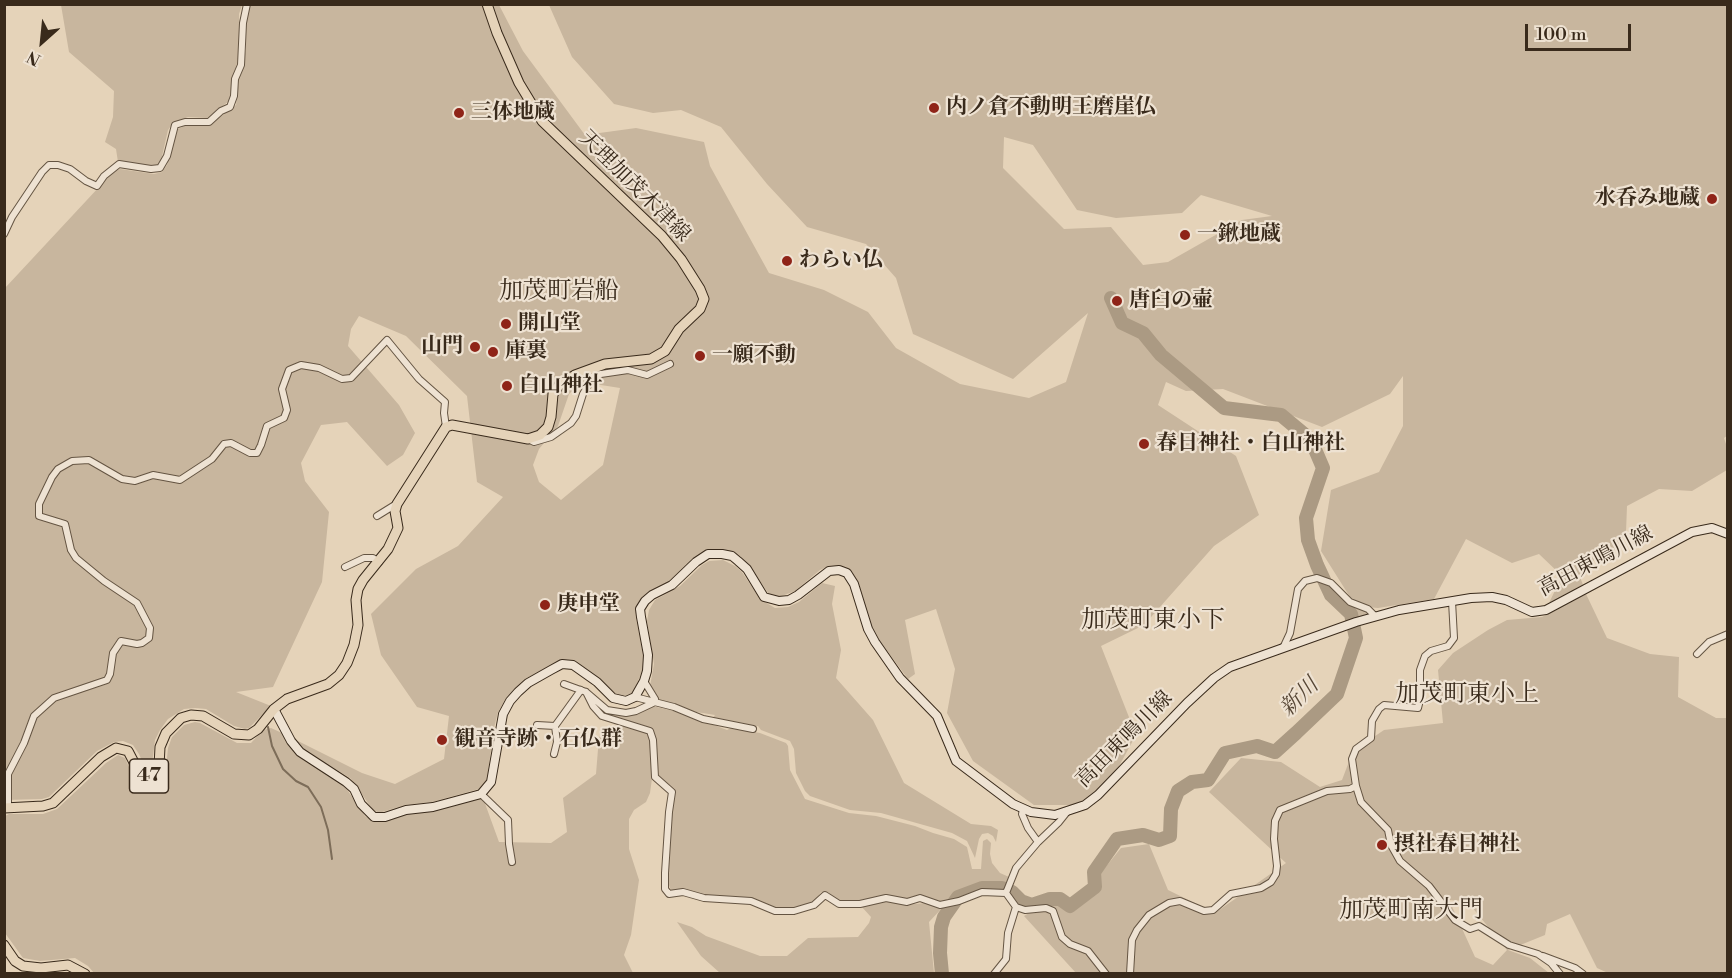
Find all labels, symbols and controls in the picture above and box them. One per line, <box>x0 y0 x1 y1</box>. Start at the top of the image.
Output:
north arrow <box>12 12 72 72</box>
scale bar <box>1528 12 1634 50</box>
text: 100 m <box>1536 23 1587 46</box>
text: N <box>24 46 44 70</box>
place label: 内ノ倉不動明王磨崖仏 <box>946 95 1156 121</box>
place label: 三体地蔵 <box>471 100 555 126</box>
marker: 内ノ倉不動明王磨崖仏 <box>927 101 941 115</box>
marker: 三体地蔵 <box>452 106 466 120</box>
street label: 天理加茂木津線 <box>573 126 695 248</box>
place label: 水呑み地蔵 <box>1595 186 1700 212</box>
marker: 水呑み地蔵 <box>1705 192 1719 206</box>
place label: 一鍬地蔵 <box>1197 222 1281 248</box>
marker: 一鍬地蔵 <box>1178 228 1192 242</box>
place label: わらい仏 <box>799 248 883 274</box>
marker: わらい仏 <box>780 254 794 268</box>
district label: 加茂町岩船 <box>499 278 619 306</box>
place label: 唐臼の壷 <box>1129 288 1213 314</box>
marker: 唐臼の壷 <box>1110 294 1124 308</box>
place label: 開山堂 <box>518 311 581 337</box>
marker: 開山堂 <box>499 317 513 331</box>
place label: 山門 <box>421 334 463 360</box>
place label: 庫裏 <box>505 339 547 365</box>
marker: 山門 <box>468 340 482 354</box>
place label: 一願不動 <box>712 343 796 369</box>
marker: 庫裏 <box>486 345 500 359</box>
marker: 一願不動 <box>693 349 707 363</box>
place label: 白山神社 <box>519 373 603 399</box>
marker: 白山神社 <box>500 379 514 393</box>
place label: 春日神社・白山神社 <box>1156 431 1345 457</box>
marker: 春日神社・白山神社 <box>1137 437 1151 451</box>
street label: 高田東鳴川線 <box>1534 521 1658 603</box>
place label: 庚申堂 <box>557 592 620 618</box>
marker: 庚申堂 <box>538 598 552 612</box>
district label: 加茂町東小下 <box>1081 607 1225 635</box>
water label: 新川 <box>1275 673 1325 723</box>
district label: 加茂町東小上 <box>1395 681 1539 709</box>
street label: 高田東鳴川線 <box>1072 687 1178 793</box>
place label: 観音寺跡・石仏群 <box>454 727 622 753</box>
marker: 観音寺跡・石仏群 <box>435 733 449 747</box>
road number: 47 <box>130 759 168 793</box>
place label: 摂社春日神社 <box>1394 832 1520 858</box>
marker: 摂社春日神社 <box>1375 838 1389 852</box>
district label: 加茂町南大門 <box>1339 897 1483 925</box>

